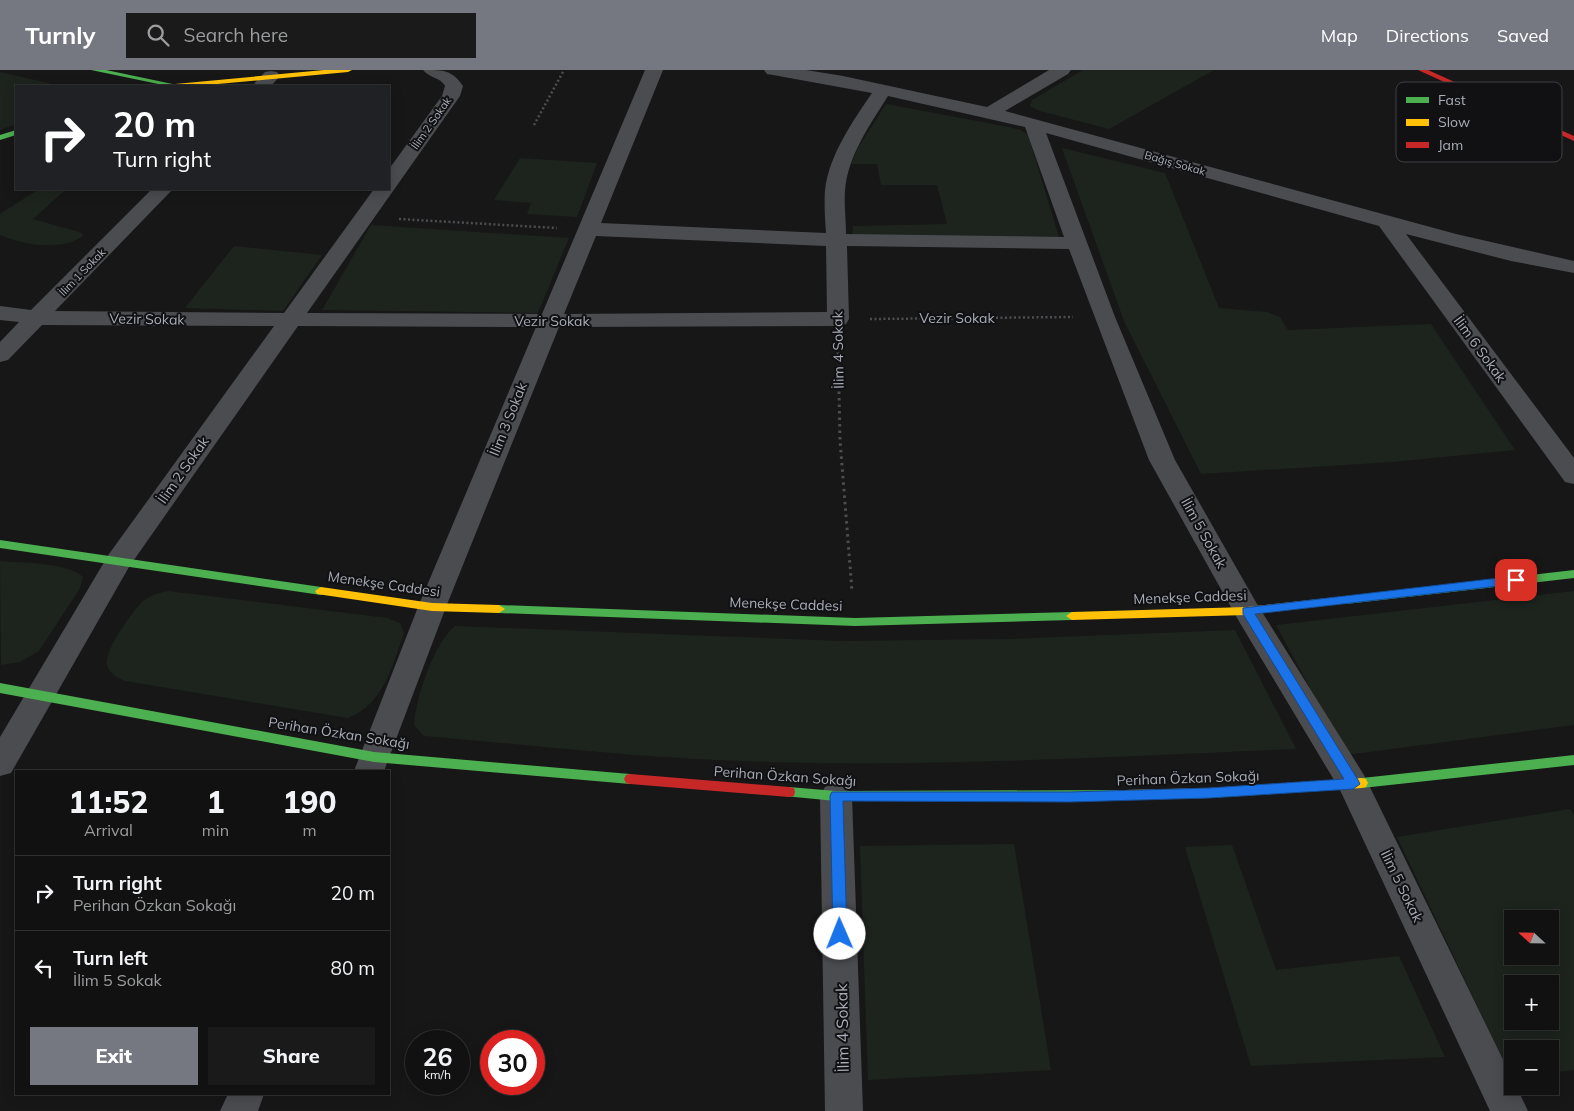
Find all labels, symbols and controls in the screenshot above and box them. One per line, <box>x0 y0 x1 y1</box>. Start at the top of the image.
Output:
search box <box>126 13 476 58</box>
text: Turnly <box>25 20 96 50</box>
icon: search <box>144 21 172 49</box>
text: Search here <box>184 23 288 47</box>
text: Map <box>1321 24 1358 47</box>
text: Directions <box>1386 24 1469 47</box>
text: Saved <box>1497 24 1549 47</box>
legend <box>1396 82 1562 162</box>
text: Fast <box>1438 91 1466 109</box>
street label: İlim 2 Sokak <box>408 94 454 152</box>
text: 20 m <box>113 102 196 146</box>
icon: right <box>30 105 95 170</box>
text: Slow <box>1438 113 1470 131</box>
text: Jam <box>1438 136 1463 154</box>
text: Turn right <box>113 145 211 173</box>
street label: Bağış Sokak <box>1143 148 1207 178</box>
street label: İlim 1 Sokak <box>56 245 108 299</box>
street label: Vezir Sokak <box>109 309 186 329</box>
street label: Vezir Sokak <box>919 309 995 327</box>
street label: İlim 4 Sokak <box>828 310 848 389</box>
street label: Vezir Sokak <box>514 312 590 330</box>
street label: İlim 6 Sokak <box>1450 312 1511 386</box>
street label: İlim 3 Sokak <box>485 379 531 458</box>
street label: İlim 2 Sokak <box>153 432 213 507</box>
street label: İlim 5 Sokak <box>1177 495 1231 572</box>
pin <box>1495 559 1537 601</box>
icon: arrive <box>1502 566 1530 594</box>
street label: Menekşe Caddesi <box>327 567 441 601</box>
street label: Menekşe Caddesi <box>1133 586 1247 608</box>
street label: Menekşe Caddesi <box>729 593 843 615</box>
street label: Perihan Özkan Sokağı <box>267 713 411 753</box>
street label: Perihan Özkan Sokağı <box>713 762 857 790</box>
street label: Perihan Özkan Sokağı <box>1116 767 1260 789</box>
text: 11:52 <box>68 783 148 821</box>
text: 1 <box>206 783 224 821</box>
text: 190 <box>283 783 337 821</box>
text: Arrival <box>84 820 133 840</box>
text: min <box>202 820 229 840</box>
text: m <box>302 820 317 840</box>
street label: İlim 5 Sokak <box>1377 847 1427 926</box>
text: Turn right <box>73 871 162 895</box>
icon: right <box>30 879 58 907</box>
text: 20 m <box>331 881 375 905</box>
text: Perihan Özkan Sokağı <box>73 895 236 915</box>
position arrow <box>813 907 865 959</box>
north arrow <box>1504 910 1559 965</box>
map controls <box>1504 910 1559 1095</box>
text: Turn left <box>73 946 148 970</box>
icon: left <box>30 954 58 982</box>
text: 80 m <box>331 956 375 980</box>
text: İlim 5 Sokak <box>73 970 162 990</box>
button: + <box>1504 975 1559 1030</box>
street label: İlim 4 Sokak <box>831 983 853 1073</box>
button: Exit <box>30 1027 198 1085</box>
button: Share <box>208 1027 375 1085</box>
speed limit sign: 30 <box>480 1030 545 1095</box>
button: − <box>1504 1040 1559 1095</box>
text: 26 <box>422 1041 453 1072</box>
text: km/h <box>424 1067 451 1082</box>

